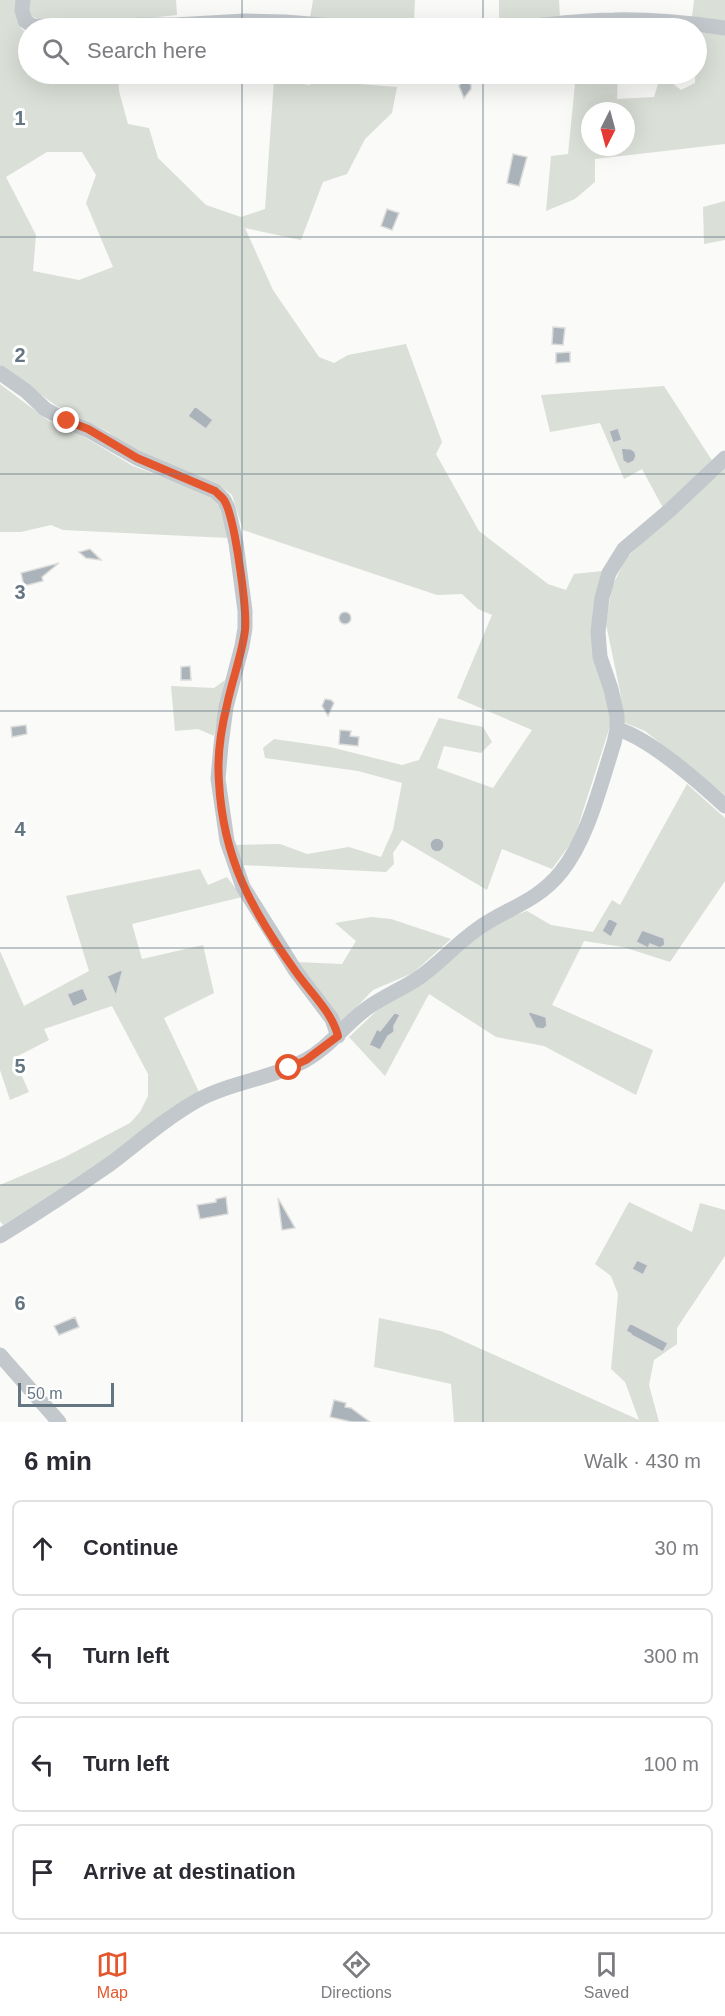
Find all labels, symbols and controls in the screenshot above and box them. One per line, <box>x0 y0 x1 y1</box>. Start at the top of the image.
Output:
search box <box>18 18 707 84</box>
icon: search <box>39 35 72 68</box>
text: Search here <box>87 38 207 63</box>
north arrow <box>581 102 635 156</box>
text: 1 <box>14 107 26 129</box>
text: 2 <box>14 344 26 366</box>
route end <box>53 407 79 433</box>
text: 3 <box>14 581 26 603</box>
text: 4 <box>14 818 26 840</box>
route start <box>275 1054 301 1080</box>
text: 5 <box>14 1055 26 1077</box>
text: 6 <box>14 1292 26 1314</box>
scale bar <box>18 1380 114 1408</box>
text: 50 m <box>27 1385 63 1402</box>
text: 6 min <box>24 1446 92 1476</box>
text: Walk · 430 m <box>584 1450 701 1472</box>
icon: ahead <box>26 1532 59 1565</box>
text: Continue <box>83 1535 178 1560</box>
text: 30 m <box>655 1537 699 1559</box>
icon: left <box>26 1640 59 1673</box>
text: Turn left <box>83 1643 169 1668</box>
text: 300 m <box>643 1645 699 1667</box>
icon: left <box>26 1748 59 1781</box>
text: Turn left <box>83 1751 169 1776</box>
text: 100 m <box>643 1753 699 1775</box>
icon: arrive <box>26 1856 59 1889</box>
text: Arrive at destination <box>83 1859 296 1884</box>
tab: Map <box>96 1948 129 2002</box>
tab: Directions <box>321 1948 392 2002</box>
tab: Saved <box>584 1948 629 2002</box>

